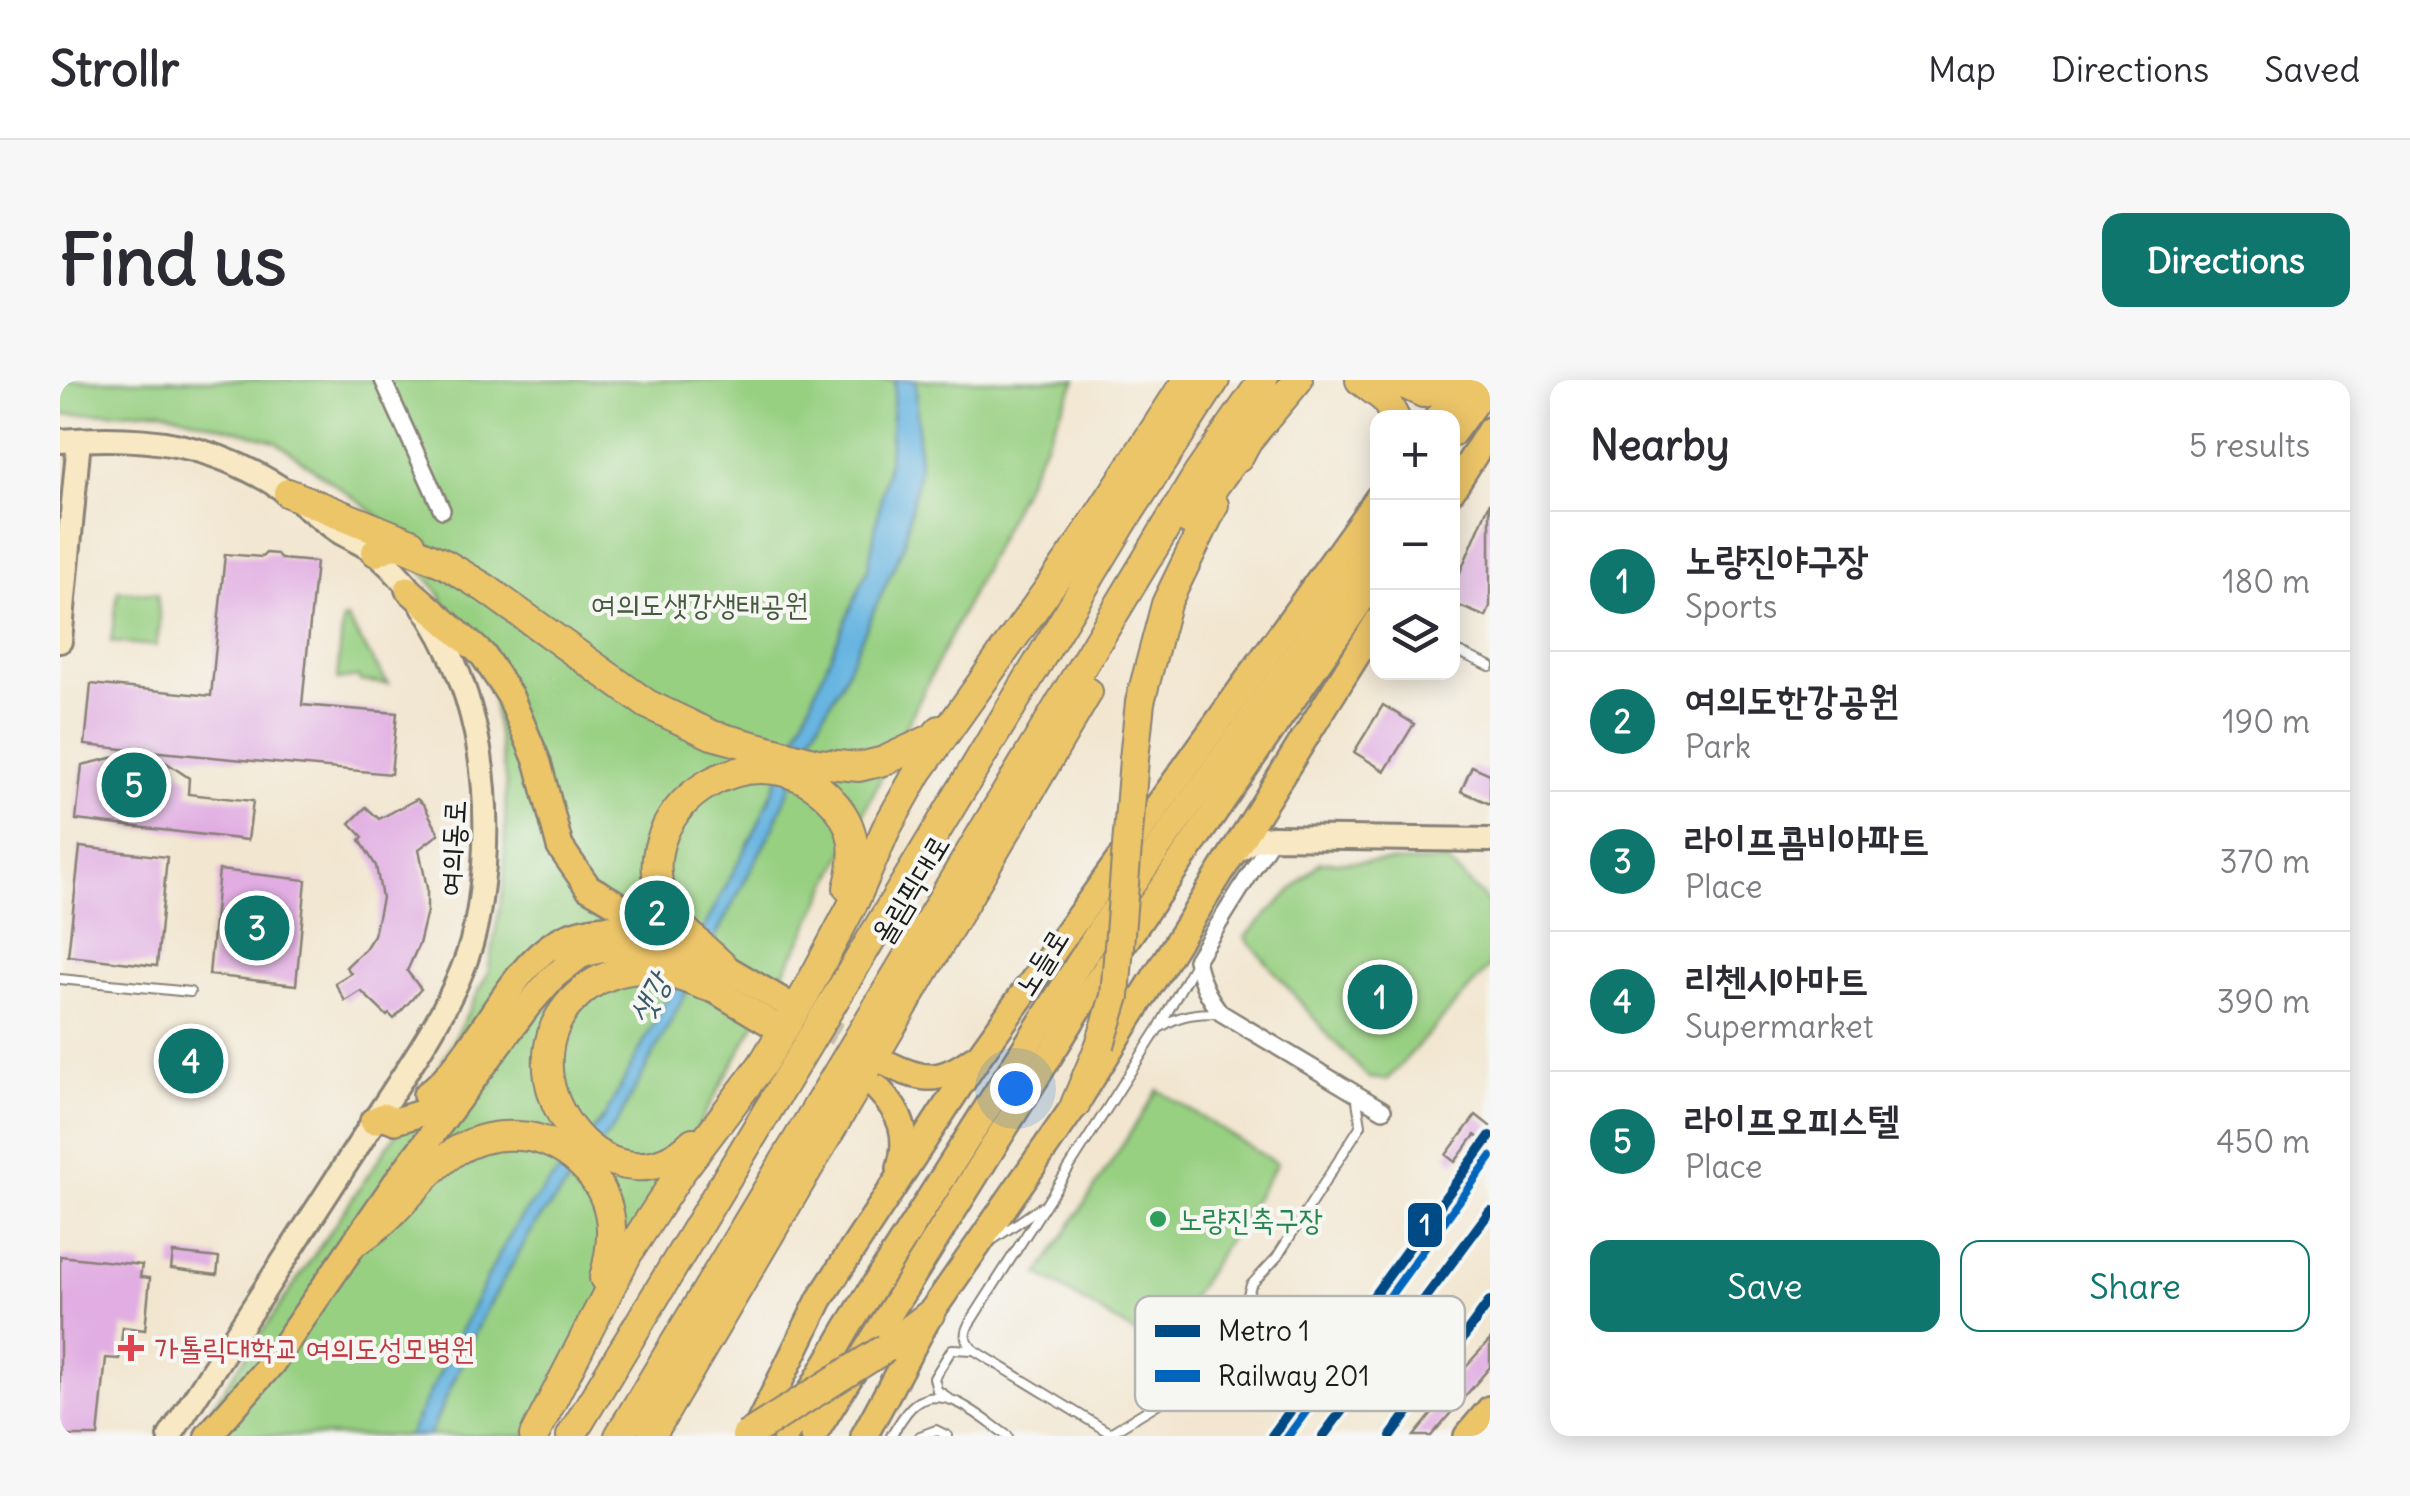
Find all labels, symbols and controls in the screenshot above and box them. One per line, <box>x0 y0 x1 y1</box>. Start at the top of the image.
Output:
text: Strollr <box>50 39 179 99</box>
text: Map <box>1928 47 1996 91</box>
text: Directions <box>2051 47 2209 91</box>
text: Saved <box>2264 47 2360 91</box>
button: Directions <box>2102 213 2350 307</box>
text: Find us <box>60 216 286 304</box>
map controls <box>1370 410 1460 680</box>
button: + <box>1370 410 1460 500</box>
text: Nearby <box>1590 419 1729 471</box>
text: 5 results <box>2189 425 2310 466</box>
button: − <box>1370 500 1460 590</box>
text: 노량진야구장 <box>1685 536 1868 583</box>
text: 1 <box>1616 561 1629 602</box>
text: 180 m <box>2222 561 2310 602</box>
park label: 여의도샛강생태공원 <box>591 585 809 623</box>
text: Sports <box>1685 586 1777 627</box>
button: layers <box>1370 590 1460 680</box>
text: 여의도한강공원 <box>1685 676 1899 723</box>
text: 2 <box>1614 701 1631 742</box>
text: 190 m <box>2222 701 2310 742</box>
text: Park <box>1685 726 1751 767</box>
pin: 5 <box>102 748 166 822</box>
street label: 여의동로 <box>430 799 474 897</box>
text: 라이프콤비아파트 <box>1685 816 1930 863</box>
street label: 올림픽대로 <box>863 827 957 951</box>
text: 3 <box>1613 841 1632 882</box>
text: 370 m <box>2219 841 2310 882</box>
text: Place <box>1685 866 1762 907</box>
pin: 2 <box>624 876 690 950</box>
pin: 3 <box>224 890 290 966</box>
street label: 노들로 <box>1006 921 1076 1003</box>
text: 리첸시아마트 <box>1685 956 1868 1003</box>
pin: 1 <box>1348 960 1412 1034</box>
water label: 샛강 <box>619 963 681 1030</box>
text: 4 <box>1613 981 1632 1022</box>
text: 390 m <box>2217 981 2310 1022</box>
text: Supermarket <box>1685 1006 1874 1047</box>
pin: 4 <box>158 1024 224 1098</box>
your location <box>990 1063 1041 1114</box>
text: 라이프오피스텔 <box>1685 1096 1899 1143</box>
text: 5 <box>1613 1121 1632 1162</box>
text: 450 m <box>2216 1121 2310 1162</box>
text: Place <box>1685 1146 1762 1187</box>
place label: 노량진축구장 <box>1178 1200 1323 1238</box>
line badge: 1 <box>1406 1201 1444 1249</box>
text: 1 <box>1419 1207 1431 1243</box>
marker: 노량진축구장 <box>1147 1208 1169 1230</box>
button: Save <box>1590 1240 1940 1332</box>
button: Share <box>1960 1240 2310 1332</box>
legend <box>1135 1296 1465 1411</box>
text: Metro 1 <box>1218 1313 1310 1349</box>
place label: 가톨릭대학교 여의도성모병원 <box>154 1329 475 1367</box>
marker: 가톨릭대학교 여의도성모병원 <box>118 1335 144 1361</box>
text: Railway 201 <box>1218 1358 1370 1394</box>

